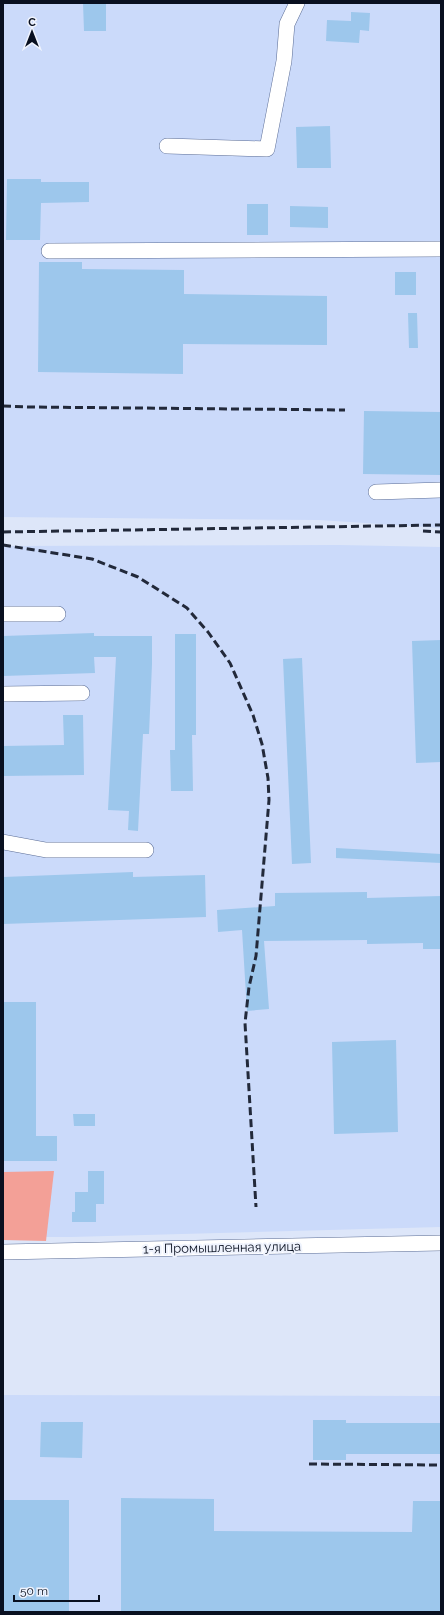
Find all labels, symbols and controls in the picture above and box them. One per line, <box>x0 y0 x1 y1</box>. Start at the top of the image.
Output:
north arrow <box>12 12 52 52</box>
text: С <box>28 16 36 29</box>
street label: 1-я Промышленная улица <box>143 1239 301 1256</box>
scale bar <box>14 1577 99 1603</box>
text: 50 m <box>20 1584 48 1598</box>

